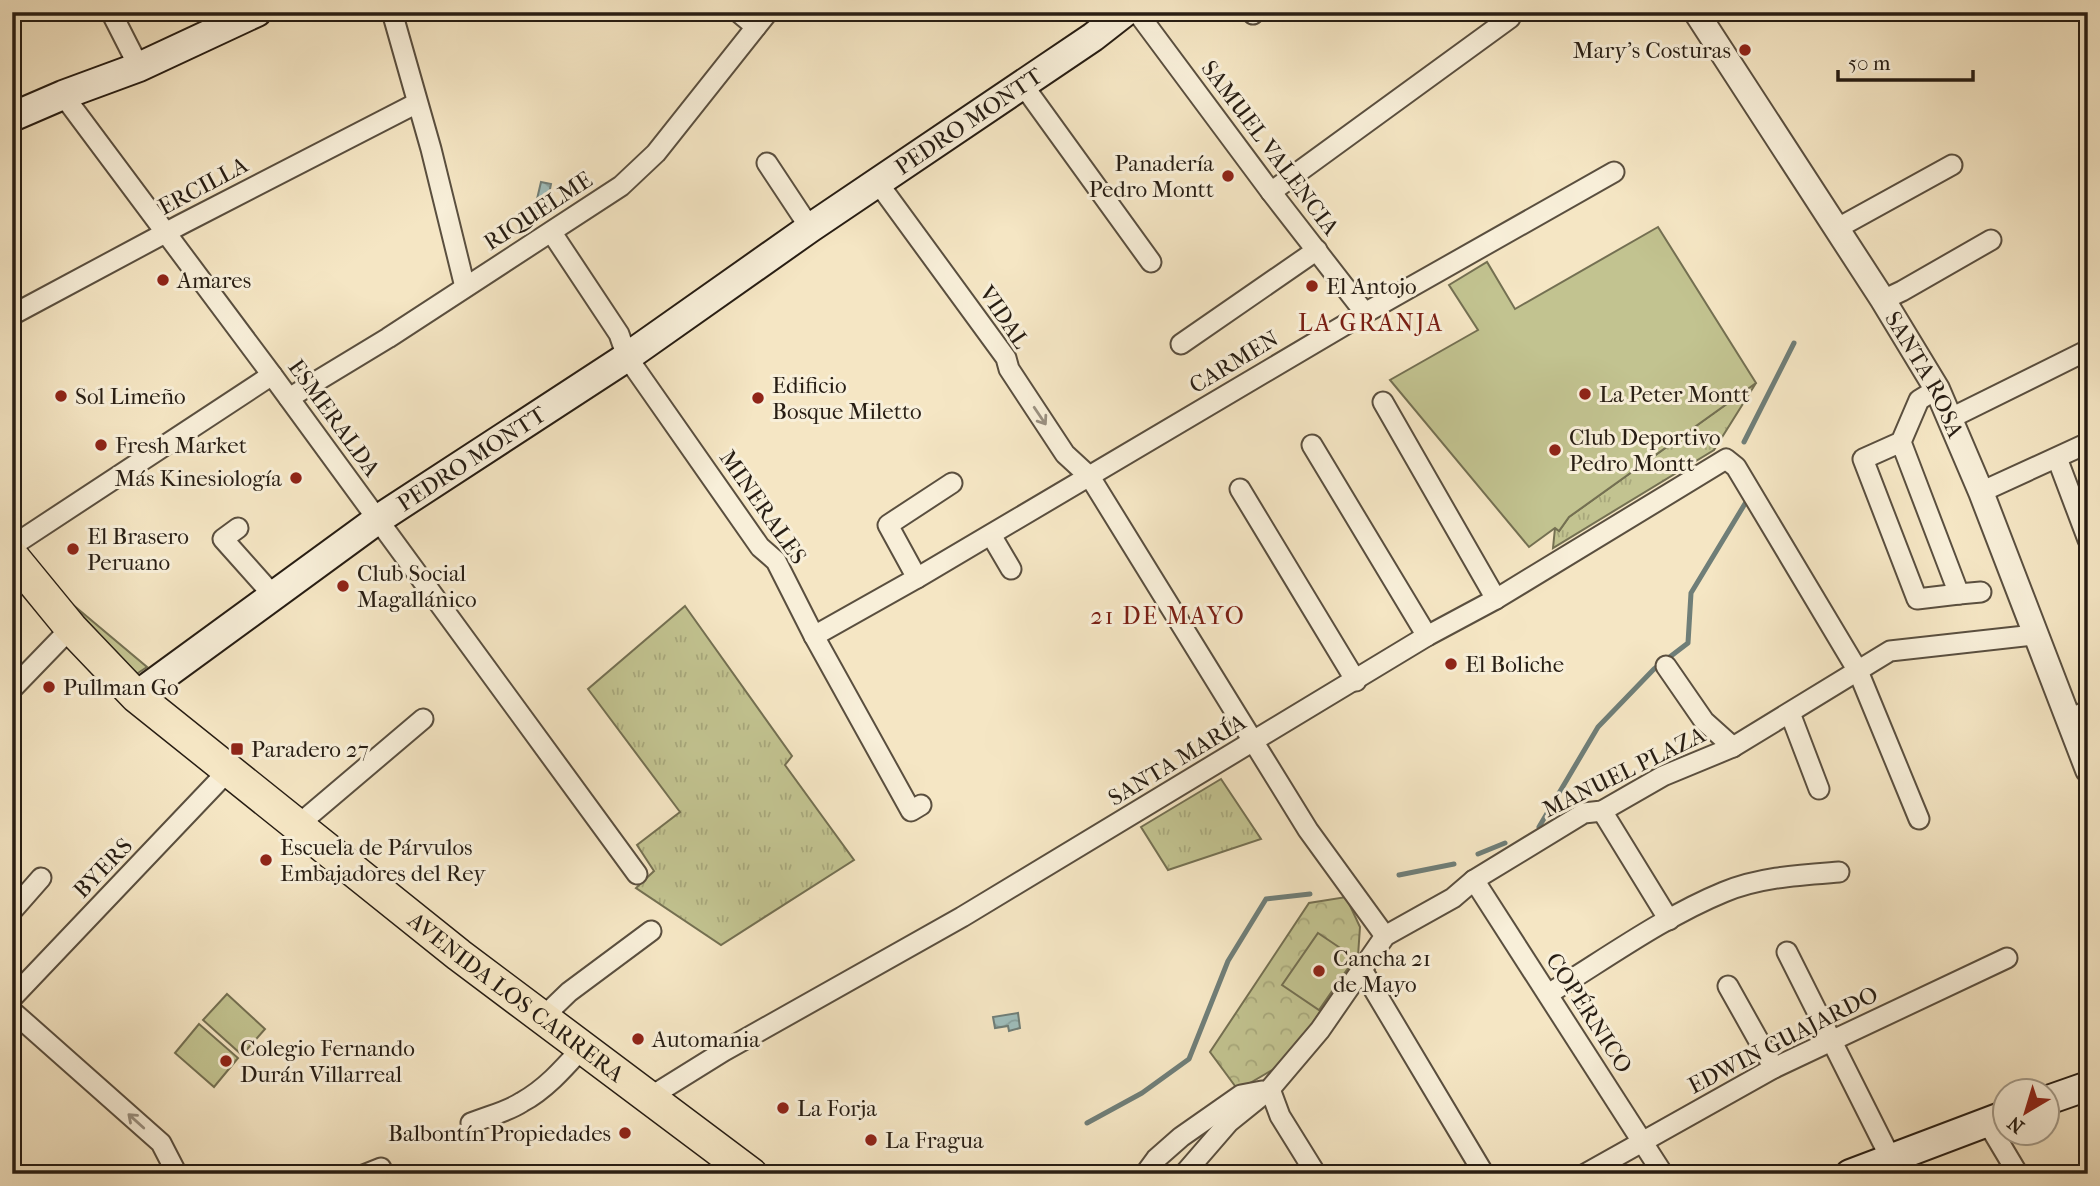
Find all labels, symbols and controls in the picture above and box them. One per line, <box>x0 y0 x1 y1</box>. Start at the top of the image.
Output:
place label: Mary's Costuras <box>1573 37 1731 64</box>
scale bar <box>1838 38 1972 82</box>
marker: Mary's Costuras <box>1737 42 1753 58</box>
text: 50 m <box>1848 51 1891 75</box>
street label: SAMUEL VALENCIA <box>1196 55 1345 241</box>
street label: PEDRO MONTT <box>890 61 1048 180</box>
place label: Panadería Pedro Montt <box>1089 150 1214 203</box>
street label: ERCILLA <box>154 151 253 221</box>
street label: RIQUELME <box>479 166 597 256</box>
marker: Panadería Pedro Montt <box>1220 168 1236 184</box>
place label: Amares <box>176 267 251 294</box>
marker: Amares <box>155 272 171 288</box>
place label: El Antojo <box>1326 273 1417 300</box>
marker: El Antojo <box>1304 278 1320 294</box>
street label: VIDAL <box>973 280 1035 354</box>
street label: SANTA ROSA <box>1880 306 1970 443</box>
district label: LA GRANJA <box>1298 309 1444 337</box>
street label: CARMEN <box>1184 325 1284 399</box>
street label: ESMERALDA <box>282 354 386 483</box>
place label: Edificio Bosque Miletto <box>772 372 922 425</box>
place label: La Peter Montt <box>1599 381 1749 408</box>
place label: Sol Limeño <box>75 383 186 410</box>
marker: La Peter Montt <box>1577 386 1593 402</box>
marker: Sol Limeño <box>53 388 69 404</box>
marker: Edificio Bosque Miletto <box>750 390 766 406</box>
street label: PEDRO MONTT <box>392 400 551 517</box>
one-way arrow <box>1033 406 1047 425</box>
place label: Club Deportivo Pedro Montt <box>1569 424 1721 477</box>
place label: Fresh Market <box>115 432 247 459</box>
marker: Fresh Market <box>93 437 109 453</box>
marker: Club Deportivo Pedro Montt <box>1547 442 1563 458</box>
street label: MINERALES <box>714 445 812 569</box>
place label: Más Kinesiología <box>114 465 282 492</box>
marker: Más Kinesiología <box>288 470 304 486</box>
place label: El Brasero Peruano <box>87 523 189 576</box>
marker: El Brasero Peruano <box>65 541 81 557</box>
place label: Club Social Magallánico <box>357 560 477 613</box>
marker: Club Social Magallánico <box>335 578 351 594</box>
district label: 21 DE MAYO <box>1090 602 1246 630</box>
place label: El Boliche <box>1465 651 1564 678</box>
marker: El Boliche <box>1443 656 1459 672</box>
place label: Pullman Go <box>63 674 179 701</box>
marker: Pullman Go <box>41 679 57 695</box>
street label: SANTA MARÍA <box>1103 708 1252 812</box>
street label: MANUEL PLAZA <box>1538 720 1711 823</box>
place label: Paradero 27 <box>251 736 369 763</box>
marker: Paradero 27 <box>229 741 245 757</box>
street label: BYERS <box>68 832 138 904</box>
place label: Escuela de Párvulos Embajadores del Rey <box>280 834 486 887</box>
marker: Escuela de Párvulos Embajadores del Rey <box>258 852 274 868</box>
street label: AVENIDA LOS CARRERA <box>402 906 630 1088</box>
place label: Cancha 21 de Mayo <box>1333 945 1431 998</box>
street label: COPÉRNICO <box>1540 948 1638 1078</box>
marker: Cancha 21 de Mayo <box>1311 963 1327 979</box>
street label: EDWIN GUAJARDO <box>1684 980 1882 1100</box>
place label: Automania <box>651 1026 760 1053</box>
marker: Automania <box>630 1031 646 1047</box>
place label: Colegio Fernando Durán Villarreal <box>240 1035 415 1088</box>
marker: Colegio Fernando Durán Villarreal <box>218 1053 234 1069</box>
north arrow <box>1992 1078 2062 1148</box>
place label: La Forja <box>797 1095 877 1122</box>
marker: La Forja <box>775 1100 791 1116</box>
text: N <box>2003 1111 2029 1138</box>
one-way arrow <box>127 1113 145 1129</box>
place label: Balbontín Propiedades <box>388 1120 611 1147</box>
marker: Balbontín Propiedades <box>617 1125 633 1141</box>
place label: La Fragua <box>885 1127 984 1154</box>
marker: La Fragua <box>863 1132 879 1148</box>

